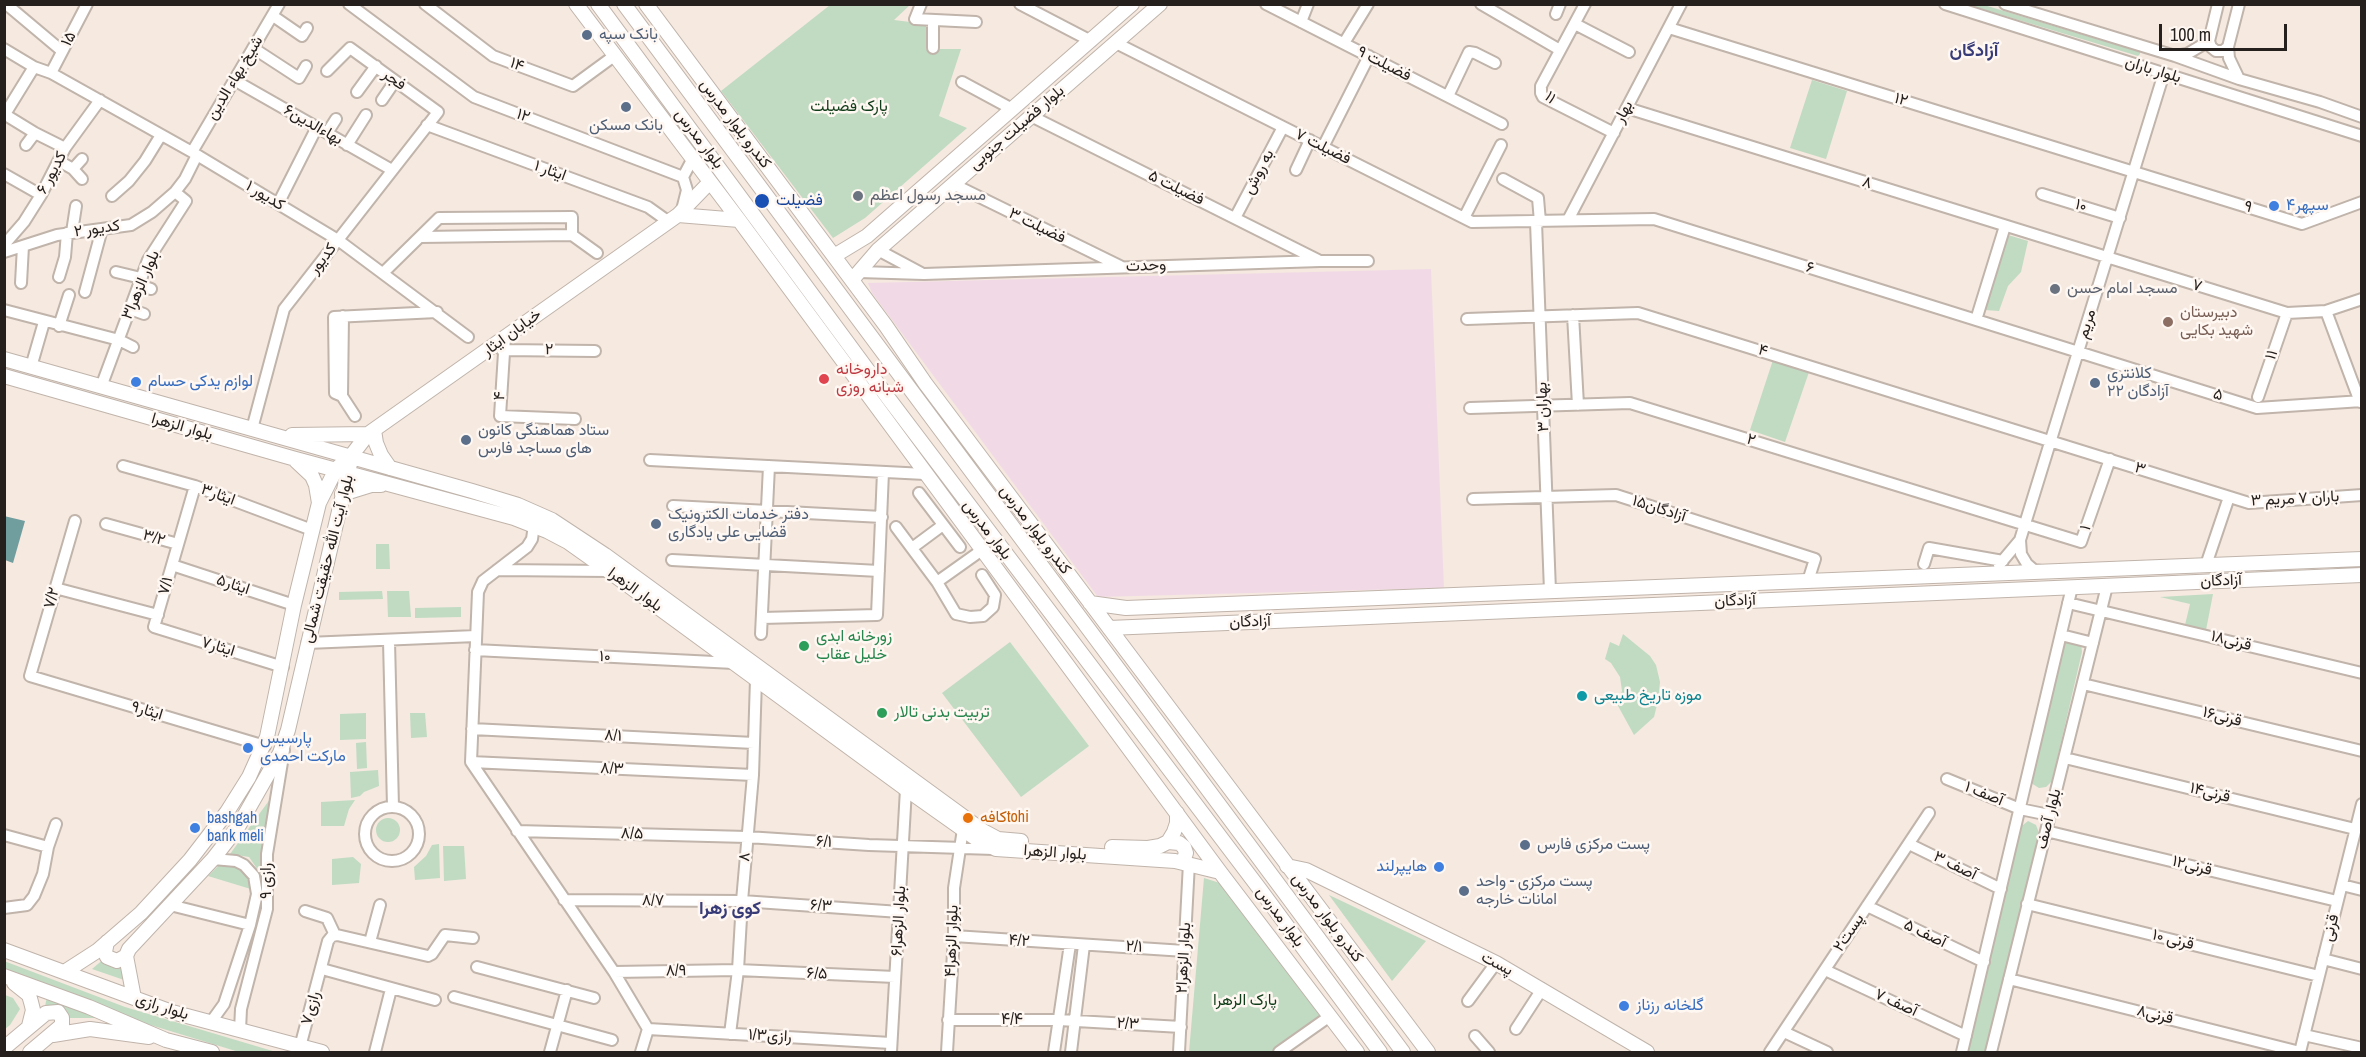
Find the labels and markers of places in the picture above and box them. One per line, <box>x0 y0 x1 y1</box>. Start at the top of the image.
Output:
place label: بانک سپه <box>599 25 658 45</box>
marker: بانک سپه <box>580 28 594 42</box>
marker: بانک مسکن <box>619 100 633 114</box>
place label: بانک مسکن <box>589 116 663 136</box>
place label: مسجد رسول اعظم <box>870 186 986 206</box>
marker: مسجد رسول اعظم <box>851 189 865 203</box>
place label: فضیلت <box>776 191 823 211</box>
marker: فضیلت <box>753 192 771 210</box>
place label: سپهر۴ <box>2286 196 2329 216</box>
marker: سپهر۴ <box>2267 199 2281 213</box>
place label: مسجد امام حسن <box>2067 279 2177 299</box>
marker: مسجد امام حسن <box>2048 282 2062 296</box>
place label: دبیرستان شهید بکایی <box>2180 303 2253 341</box>
marker: دبیرستان شهید بکایی <box>2161 315 2175 329</box>
place label: داروخانه شبانه روزی <box>836 360 904 398</box>
place label: کلانتری ۲۲ آزادگان <box>2107 364 2169 402</box>
place label: لوازم یدکی حسام <box>148 372 253 392</box>
marker: داروخانه شبانه روزی <box>817 372 831 386</box>
marker: لوازم یدکی حسام <box>129 375 143 389</box>
marker: کلانتری ۲۲ آزادگان <box>2088 376 2102 390</box>
place label: ستاد هماهنگی کانون های مساجد فارس <box>478 421 609 459</box>
marker: ستاد هماهنگی کانون های مساجد فارس <box>459 433 473 447</box>
place label: دفتر خدمات الکترونیک قضایی علی یادگاری <box>668 505 809 543</box>
marker: دفتر خدمات الکترونیک قضایی علی یادگاری <box>649 517 663 531</box>
place label: زورخانه ابدی خلیل عقاب <box>816 627 892 665</box>
marker: زورخانه ابدی خلیل عقاب <box>797 639 811 653</box>
place label: موزه تاریخ طبیعی <box>1594 686 1702 706</box>
marker: موزه تاریخ طبیعی <box>1575 689 1589 703</box>
place label: تربیت بدنی تالار <box>894 703 990 723</box>
marker: تربیت بدنی تالار <box>875 706 889 720</box>
place label: پارسیس مارکت احمدی <box>260 729 346 767</box>
marker: پارسیس مارکت احمدی <box>241 741 255 755</box>
place label: کافهtohi <box>980 808 1029 828</box>
place label: bashgah bank meli <box>207 809 264 847</box>
marker: کافهtohi <box>961 811 975 825</box>
marker: bashgah bank meli <box>188 821 202 835</box>
place label: پست مرکزی فارس <box>1537 835 1650 855</box>
marker: پست مرکزی فارس <box>1518 838 1532 852</box>
place label: هایپرلند <box>1376 857 1427 877</box>
marker: هایپرلند <box>1432 860 1446 874</box>
place label: پست مرکزی - واحد امانات خارجه <box>1476 872 1593 910</box>
marker: پست مرکزی - واحد امانات خارجه <box>1457 884 1471 898</box>
place label: گلخانه رزناز <box>1636 996 1704 1016</box>
marker: گلخانه رزناز <box>1617 999 1631 1013</box>

